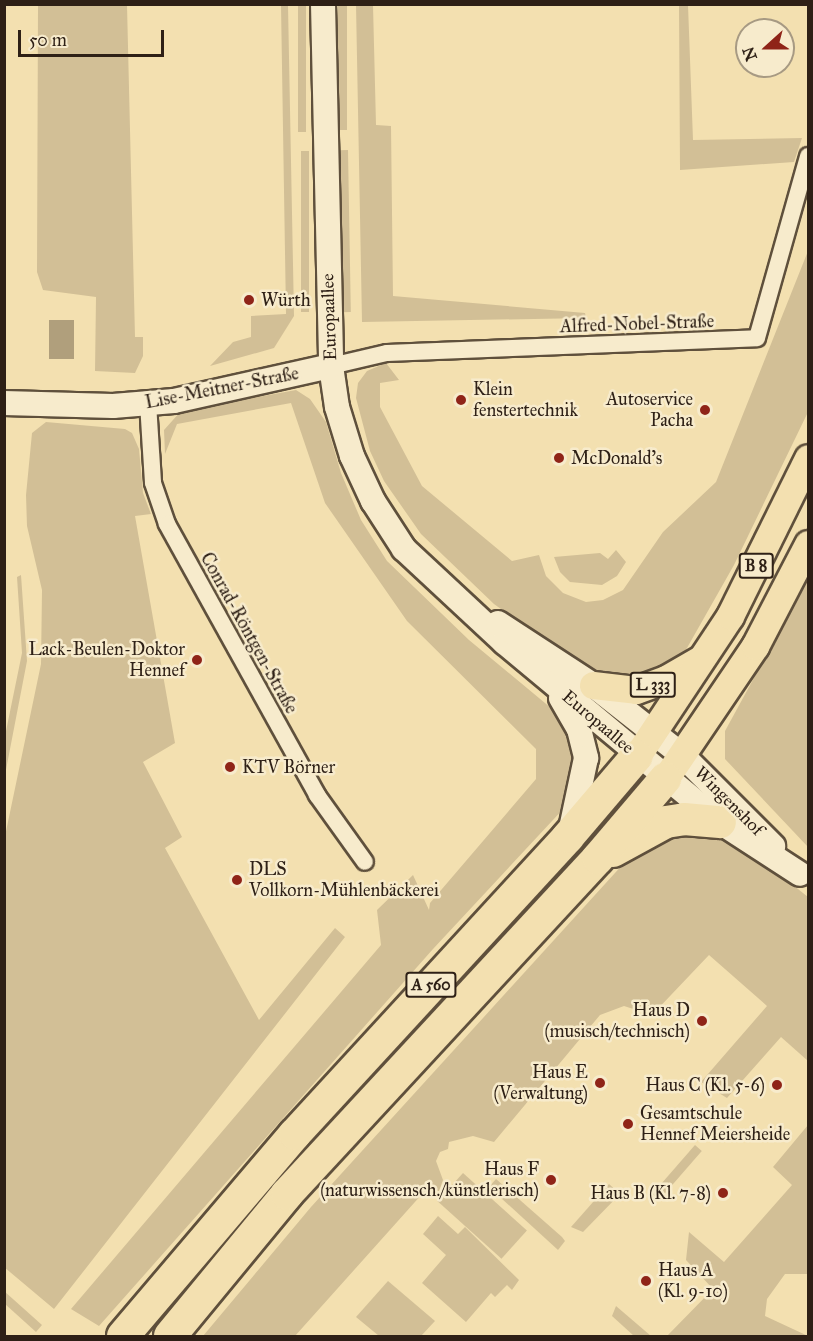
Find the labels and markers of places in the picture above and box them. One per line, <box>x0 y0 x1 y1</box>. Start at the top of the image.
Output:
place label: Würth <box>261 289 311 311</box>
marker: Würth <box>242 293 256 307</box>
place label: Klein fenstertechnik <box>473 379 578 422</box>
place label: Autoservice Pacha <box>606 389 693 432</box>
marker: Klein fenstertechnik <box>454 393 468 407</box>
marker: Autoservice Pacha <box>698 403 712 417</box>
place label: McDonald's <box>571 447 662 469</box>
marker: McDonald's <box>552 451 566 465</box>
place label: Lack-Beulen-Doktor Hennef <box>28 639 185 682</box>
marker: Lack-Beulen-Doktor Hennef <box>190 653 204 667</box>
place label: KTV Börner <box>242 756 335 778</box>
marker: KTV Börner <box>223 760 237 774</box>
place label: DLS Vollkorn-Mühlenbäckerei <box>249 859 439 902</box>
marker: DLS Vollkorn-Mühlenbäckerei <box>230 873 244 887</box>
place label: Haus D (musisch/technisch) <box>545 1000 690 1042</box>
marker: Haus D (musisch/technisch) <box>695 1014 709 1028</box>
place label: Haus E (Verwaltung) <box>494 1062 588 1104</box>
place label: Haus C (Kl. 5-6) <box>645 1074 765 1096</box>
marker: Haus E (Verwaltung) <box>593 1076 607 1090</box>
marker: Haus C (Kl. 5-6) <box>770 1078 784 1092</box>
place label: Gesamtschule Hennef Meiersheide <box>640 1103 790 1146</box>
marker: Gesamtschule Hennef Meiersheide <box>621 1117 635 1131</box>
place label: Haus F (naturwissensch./künstlerisch) <box>320 1159 539 1202</box>
marker: Haus F (naturwissensch./künstlerisch) <box>544 1173 558 1187</box>
place label: Haus B (Kl. 7-8) <box>590 1182 711 1204</box>
marker: Haus B (Kl. 7-8) <box>716 1186 730 1200</box>
place label: Haus A (Kl. 9-10) <box>658 1260 728 1302</box>
marker: Haus A (Kl. 9-10) <box>639 1274 653 1288</box>

